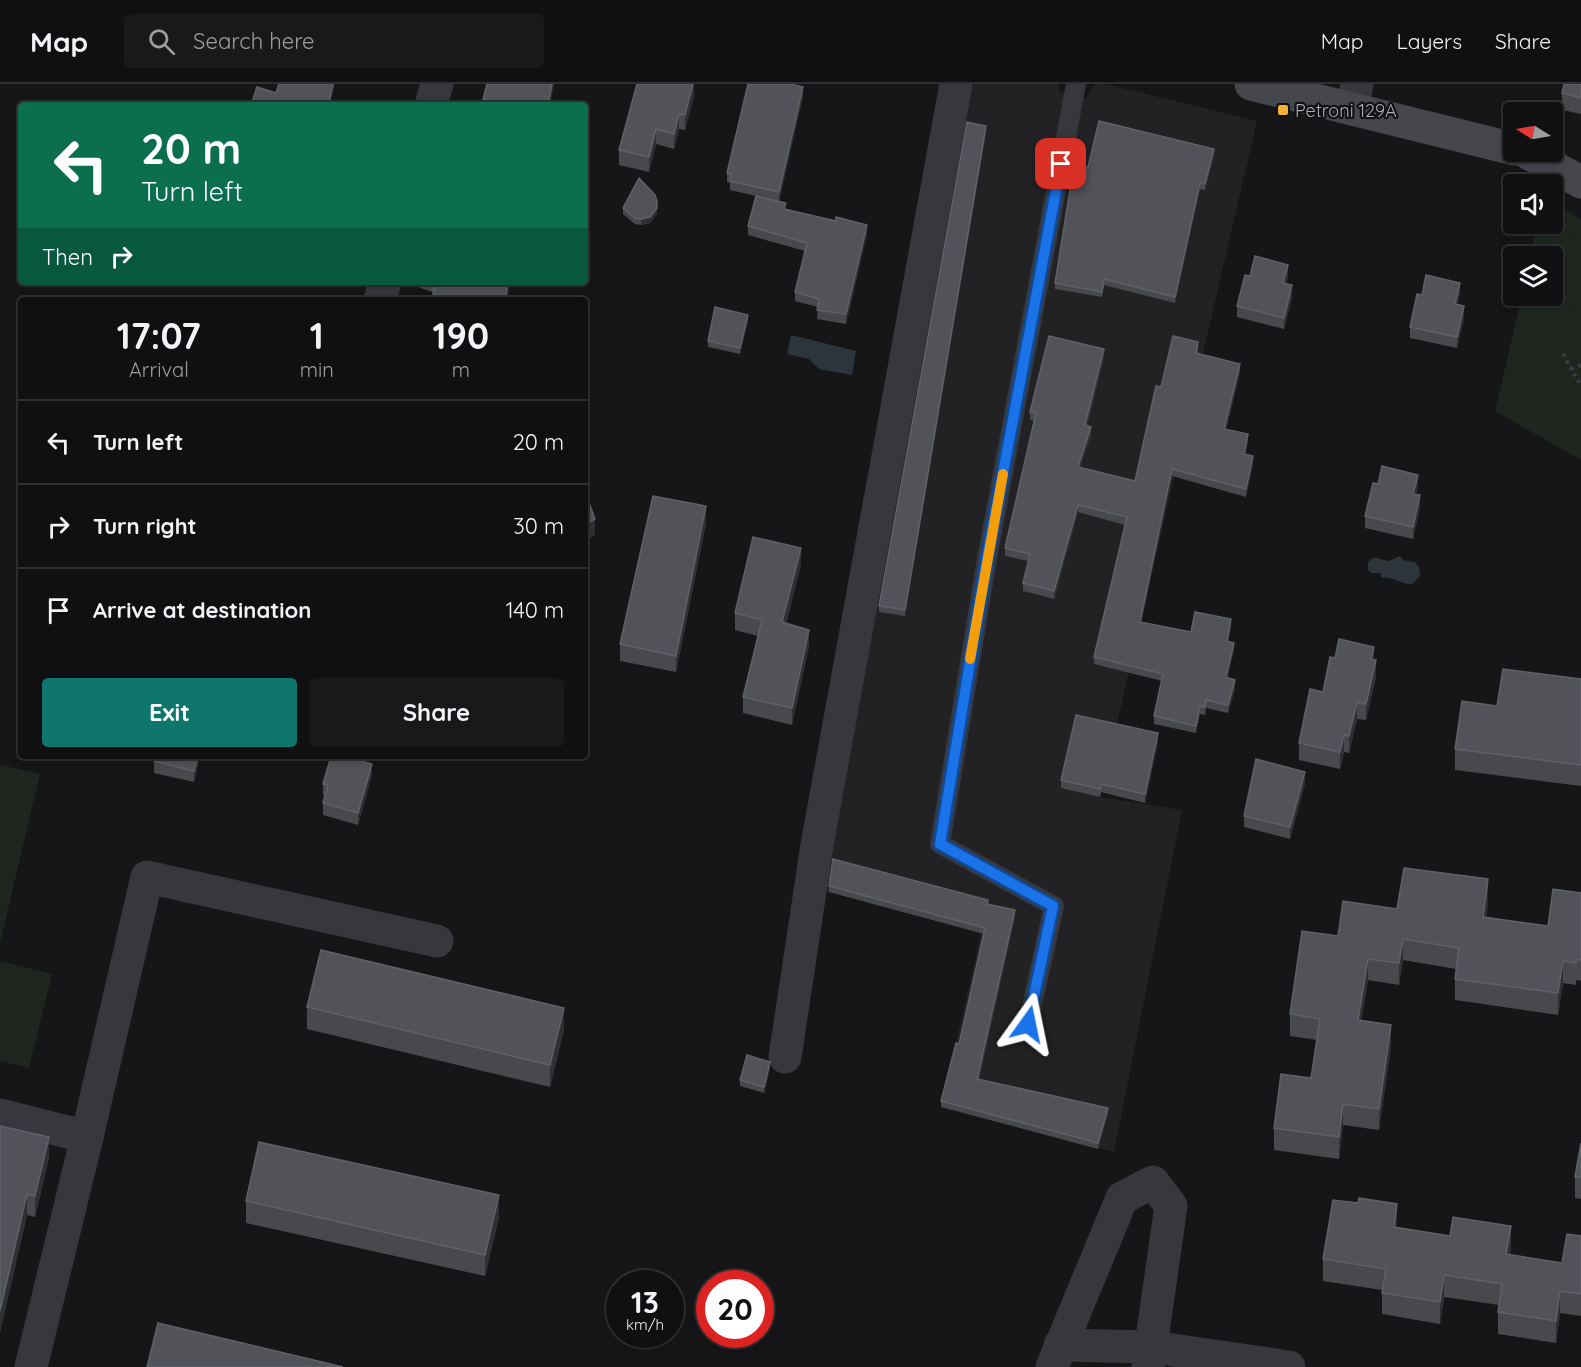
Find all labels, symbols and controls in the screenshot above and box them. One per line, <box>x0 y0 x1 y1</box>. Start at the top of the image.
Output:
search box <box>124 14 544 68</box>
text: Map <box>30 24 88 59</box>
icon: search <box>145 25 178 58</box>
text: Search here <box>193 27 315 55</box>
text: Map <box>1321 28 1364 54</box>
text: Layers <box>1397 28 1462 54</box>
text: Share <box>1495 28 1551 54</box>
place label: Petroni 129A <box>1295 99 1397 122</box>
north arrow <box>1503 102 1563 162</box>
map controls <box>1503 102 1563 306</box>
marker: Petroni 129A <box>1276 103 1290 117</box>
text: 20 m <box>141 122 241 175</box>
icon: left <box>42 126 120 204</box>
pin <box>1035 138 1086 189</box>
icon: arrive <box>1044 147 1077 180</box>
text: Turn left <box>141 174 243 208</box>
button: sound <box>1503 174 1563 234</box>
icon: right <box>105 240 138 273</box>
text: Then <box>42 243 93 271</box>
button: layers <box>1503 246 1563 306</box>
text: 17:07 <box>117 313 201 358</box>
text: 1 <box>310 313 324 358</box>
text: 190 <box>433 313 489 358</box>
text: Arrival <box>129 357 189 382</box>
text: min <box>300 357 334 382</box>
text: m <box>452 357 470 382</box>
icon: left <box>42 426 75 459</box>
text: Turn left <box>93 428 183 456</box>
text: 20 m <box>513 428 564 456</box>
icon: right <box>42 510 75 543</box>
text: Turn right <box>93 512 197 540</box>
text: 30 m <box>513 512 564 540</box>
icon: arrive <box>42 594 75 627</box>
text: Arrive at destination <box>93 596 311 624</box>
text: 140 m <box>505 596 564 624</box>
button: Exit <box>42 678 297 747</box>
button: Share <box>309 678 564 747</box>
position arrow <box>996 992 1060 1056</box>
speed limit sign: 20 <box>696 1270 774 1348</box>
text: 13 <box>631 1283 659 1321</box>
text: km/h <box>626 1315 664 1334</box>

